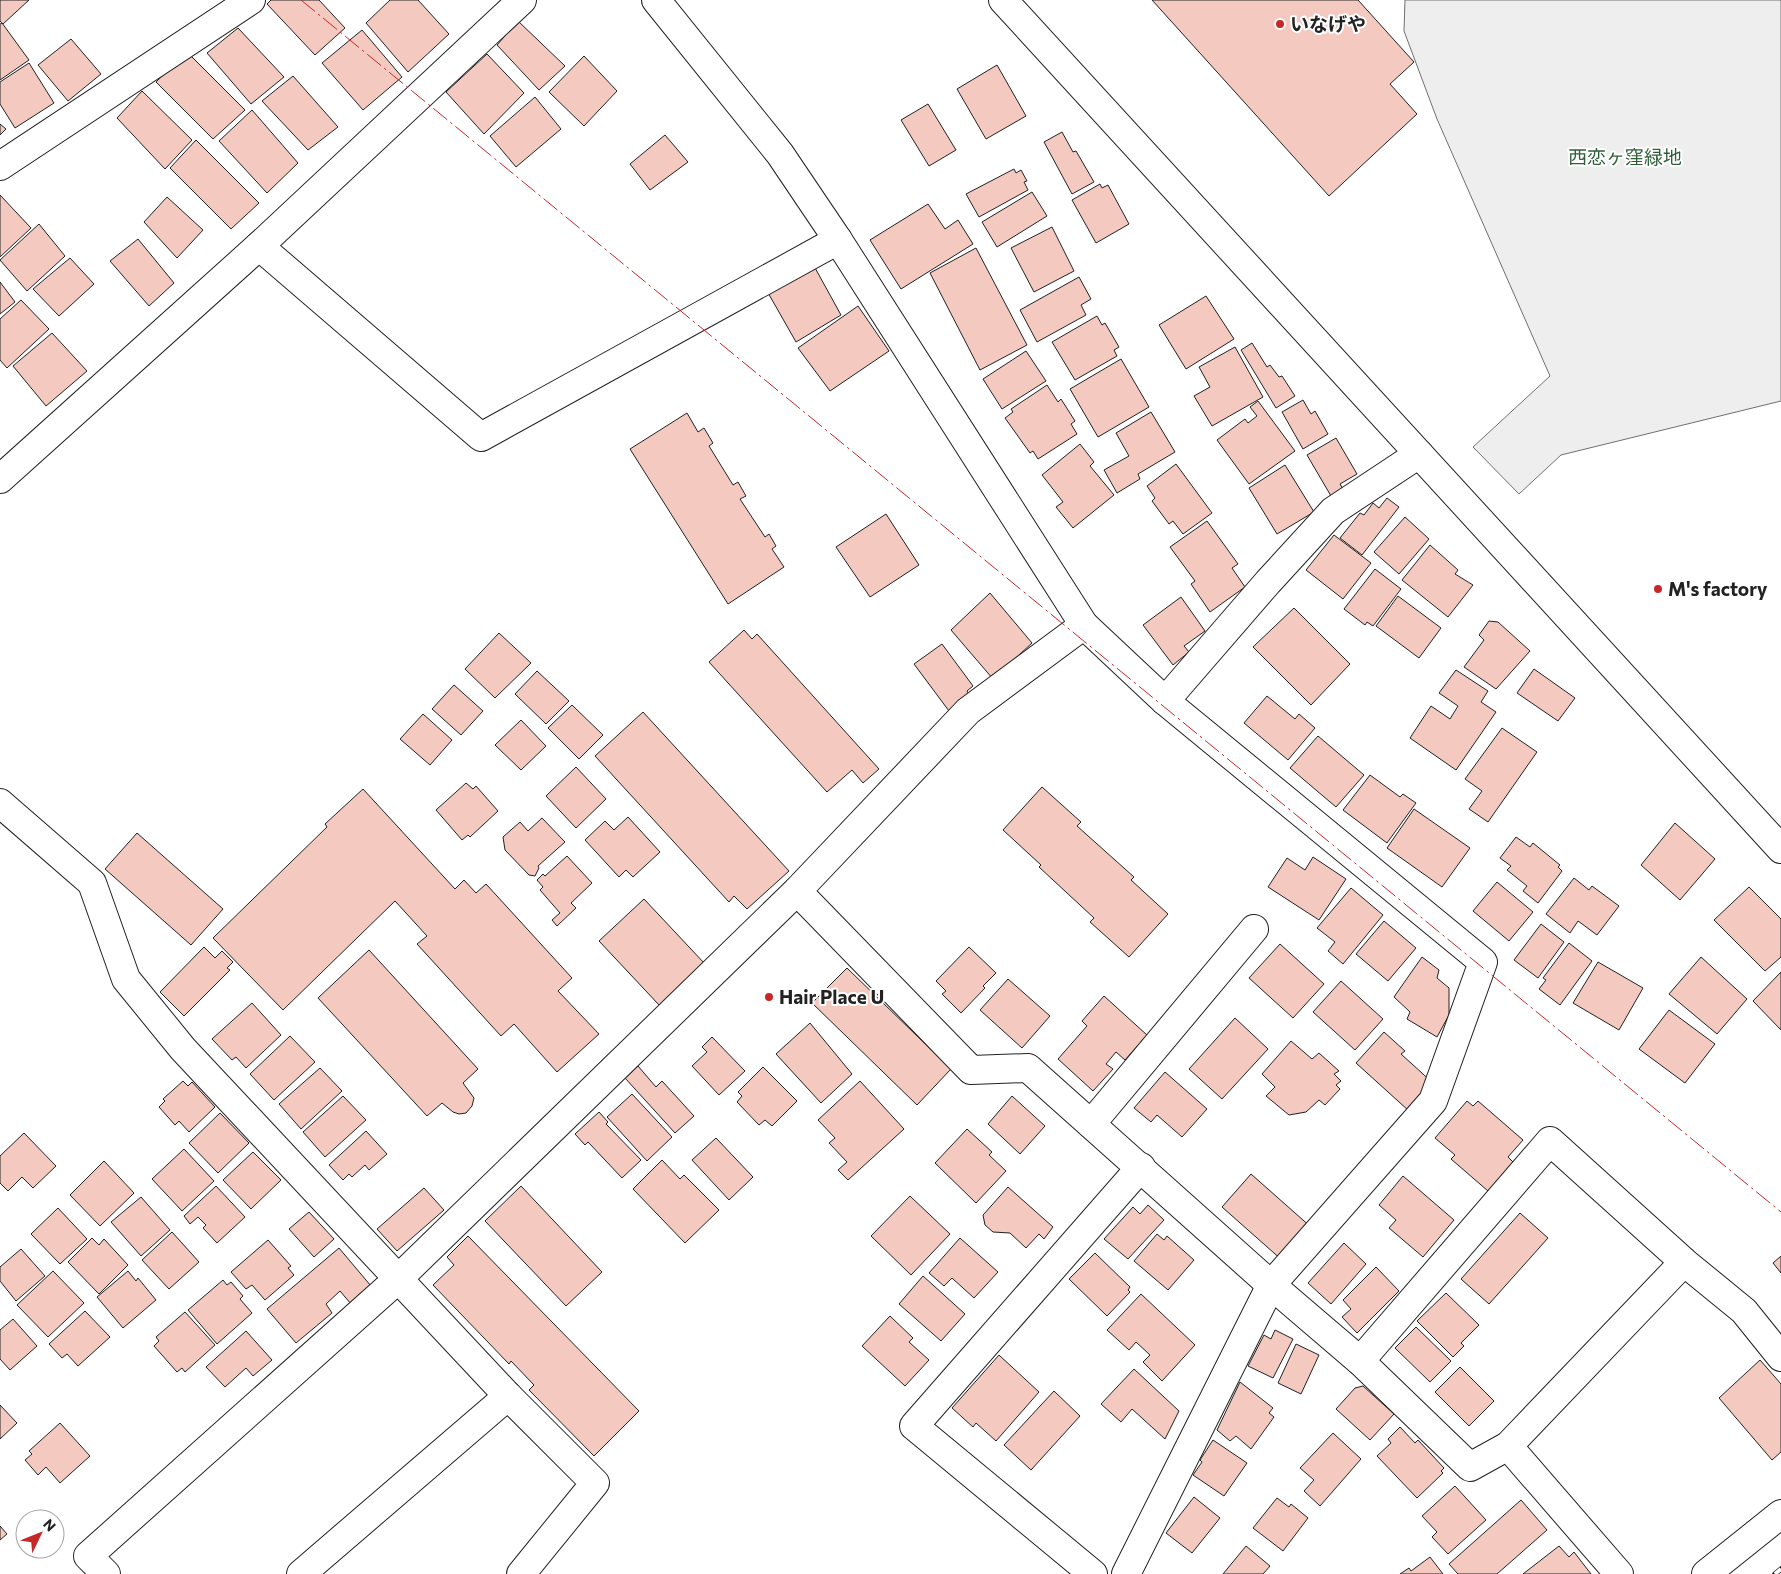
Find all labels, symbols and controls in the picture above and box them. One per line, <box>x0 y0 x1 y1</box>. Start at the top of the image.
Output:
place label: いなげや <box>1290 12 1366 35</box>
marker: いなげや <box>1274 18 1286 30</box>
park label: 西恋ヶ窪緑地 <box>1568 145 1682 168</box>
place label: M's factory <box>1668 577 1768 600</box>
marker: M's factory <box>1652 583 1664 595</box>
place label: Hair Place U <box>779 985 884 1008</box>
marker: Hair Place U <box>763 991 775 1003</box>
north arrow <box>15 1509 65 1559</box>
text: N <box>40 1515 60 1534</box>

